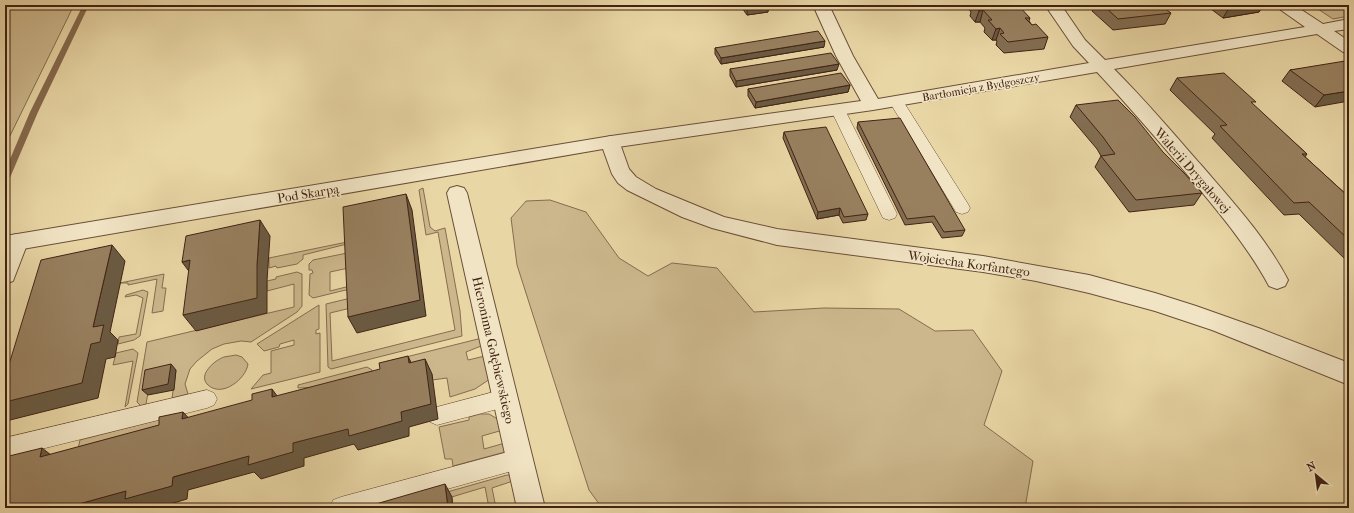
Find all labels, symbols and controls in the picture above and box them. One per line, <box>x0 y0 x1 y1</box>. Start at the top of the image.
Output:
street label: Bartłomieja z Bydgoszczy <box>921 71 1042 104</box>
street label: Walerii Drygałowej <box>1151 124 1234 216</box>
street label: Pod Skarpą <box>276 181 341 206</box>
street label: Wojciecha Korfantego <box>906 247 1031 280</box>
street label: Hieronima Gołębiewskiego <box>469 275 518 426</box>
north arrow <box>1296 455 1336 495</box>
text: N <box>1305 459 1319 474</box>

